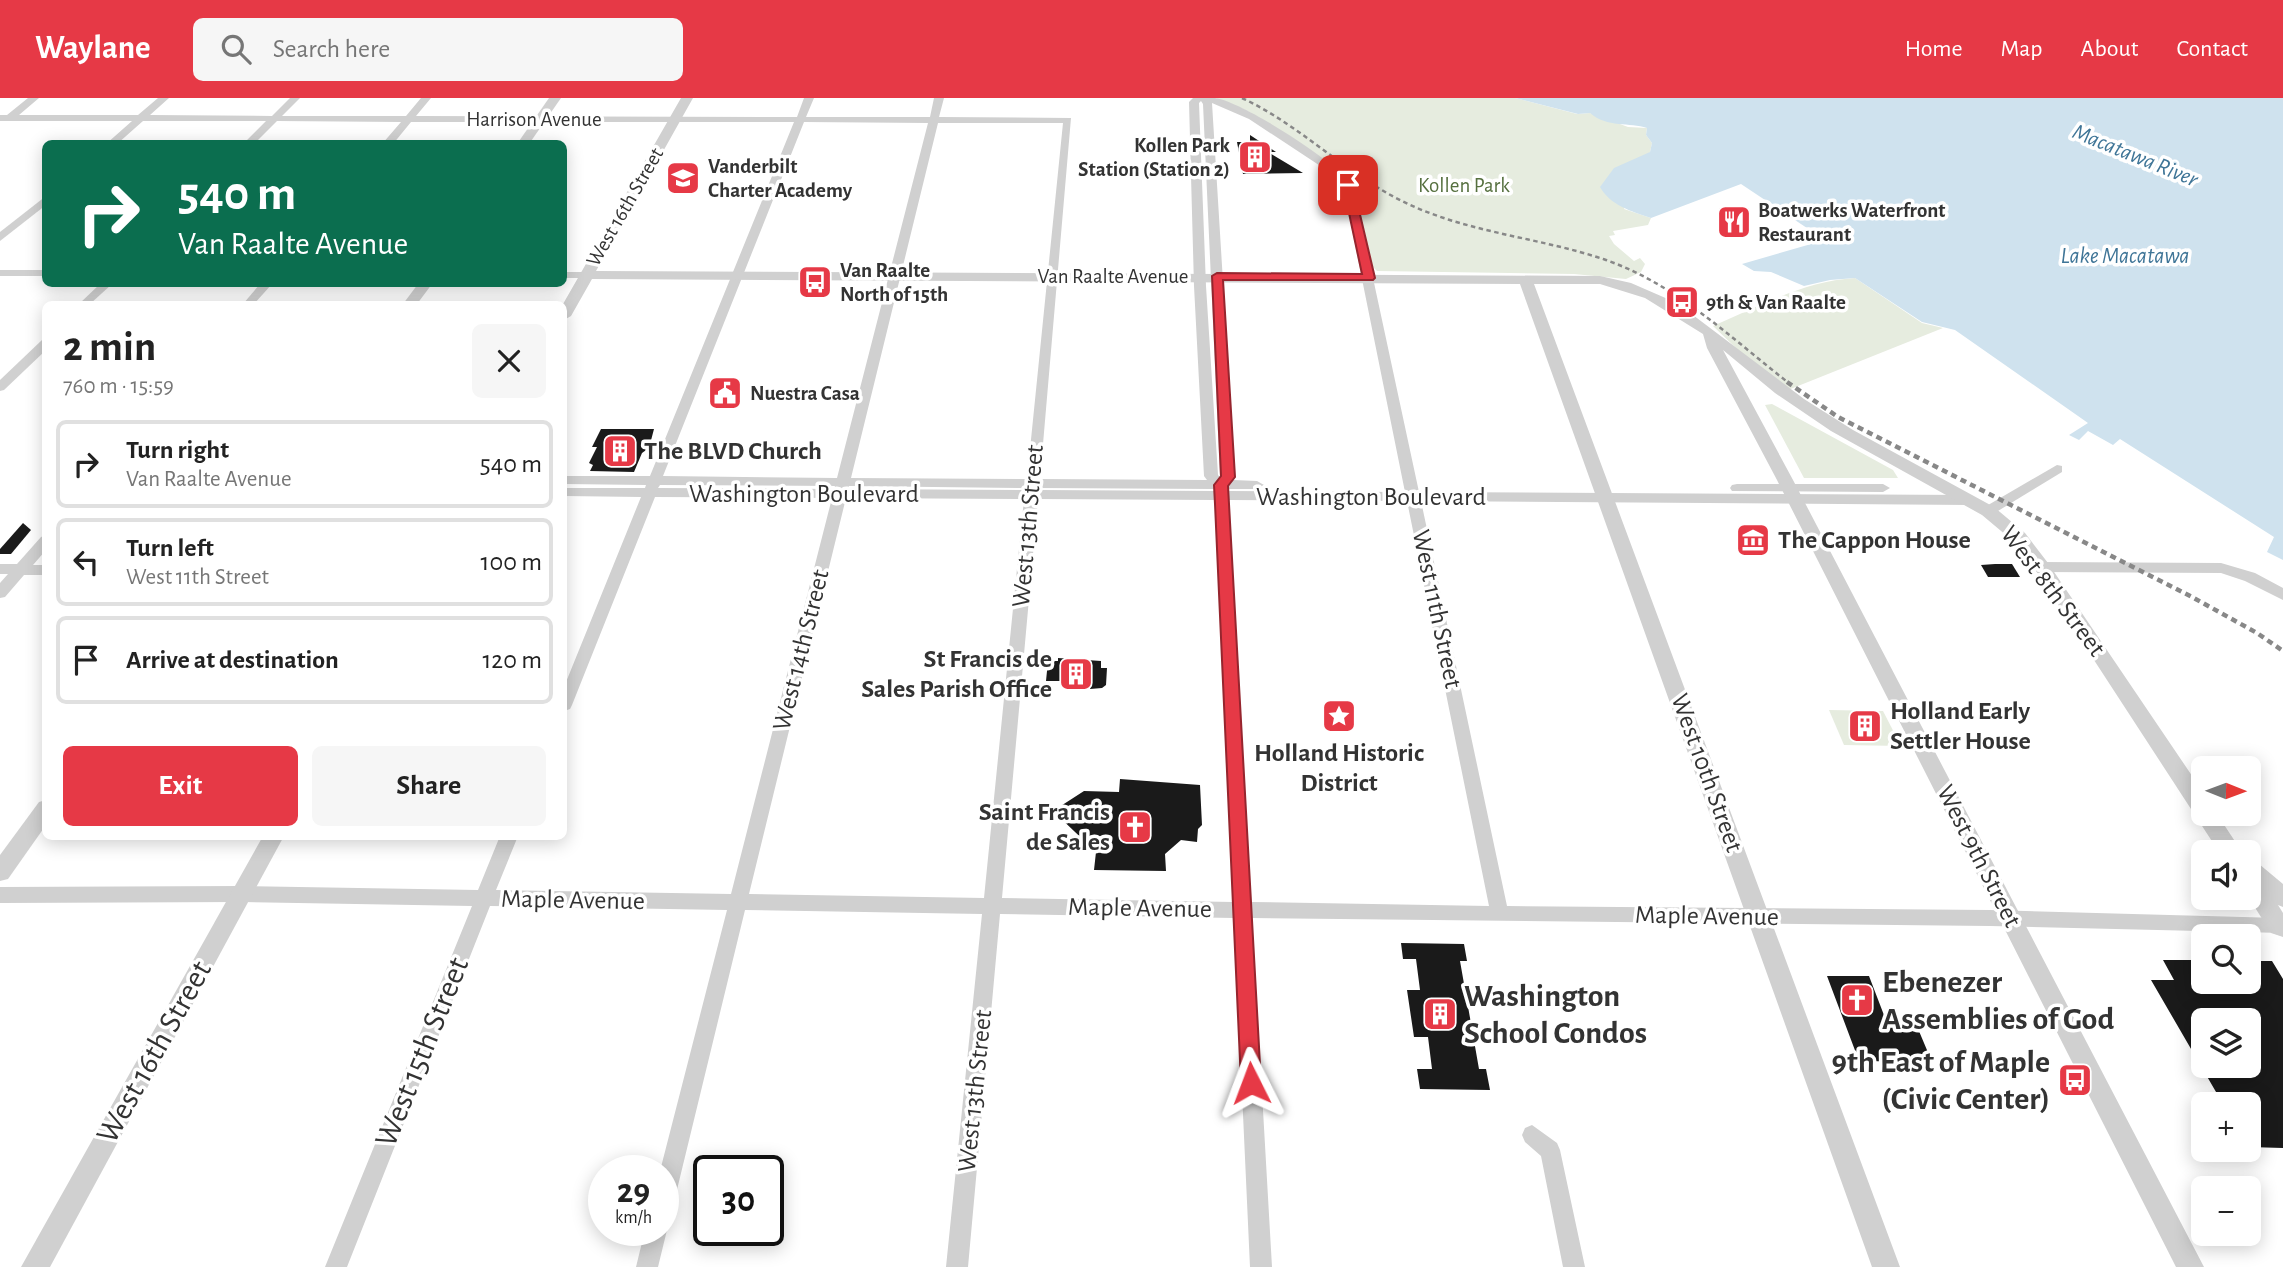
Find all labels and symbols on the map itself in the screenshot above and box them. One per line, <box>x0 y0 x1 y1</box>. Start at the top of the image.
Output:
street label: Harrison Avenue <box>466 109 602 130</box>
water label: Macatawa River <box>2069 120 2201 192</box>
place label: Kollen Park Station (Station 2) <box>1078 135 1231 180</box>
building icon: Kollen Park Station (Station 2) <box>1236 138 1274 176</box>
street label: West 16th Street <box>583 144 668 270</box>
pin <box>1318 155 1378 215</box>
place label: Vanderbilt Charter Academy <box>708 156 853 201</box>
school or university icon: Vanderbilt Charter Academy <box>664 159 702 197</box>
park label: Kollen Park <box>1418 175 1510 196</box>
place label: Boatwerks Waterfront Restaurant <box>1758 200 1945 245</box>
restaurant icon: Boatwerks Waterfront Restaurant <box>1715 203 1753 241</box>
water label: Lake Macatawa <box>2061 245 2189 268</box>
place label: Van Raalte North of 15th <box>840 260 948 305</box>
bus stop icon: Van Raalte North of 15th <box>796 263 834 301</box>
street label: Van Raalte Avenue <box>1037 266 1189 287</box>
bus stop icon: 9th & Van Raalte <box>1663 283 1701 321</box>
place label: 9th & Van Raalte <box>1706 292 1846 313</box>
public building icon: Nuestra Casa <box>706 374 744 412</box>
place label: Nuestra Casa <box>750 383 860 404</box>
building icon: The BLVD Church <box>601 432 639 470</box>
place label: The BLVD Church <box>644 438 822 464</box>
street label: West 13th Street <box>1008 444 1048 608</box>
street label: Washington Boulevard <box>689 481 919 507</box>
street label: Washington Boulevard <box>1256 484 1486 510</box>
museum icon: The Cappon House <box>1734 521 1772 559</box>
street label: West 8th Street <box>1996 521 2110 661</box>
street label: West 11th Street <box>1407 527 1467 691</box>
place label: The Cappon House <box>1778 527 1971 553</box>
street label: West 14th Street <box>768 567 834 733</box>
place label: St Francis de Sales Parish Office <box>861 646 1052 702</box>
building icon: St Francis de Sales Parish Office <box>1057 655 1095 693</box>
street label: West 10th Street <box>1666 690 1748 856</box>
place icon: Holland Historic District <box>1320 697 1358 735</box>
place label: Holland Early Settler House <box>1890 698 2031 754</box>
building icon: Holland Early Settler House <box>1846 707 1884 745</box>
place label: Holland Historic District <box>1254 740 1424 796</box>
north arrow <box>2191 756 2261 826</box>
street label: West 9th Street <box>1932 781 2026 931</box>
place label: Saint Francis de Sales <box>979 799 1110 855</box>
church icon: Saint Francis de Sales <box>1116 808 1154 846</box>
street label: Maple Avenue <box>501 886 645 914</box>
street label: Maple Avenue <box>1068 894 1212 922</box>
street label: Maple Avenue <box>1635 902 1779 930</box>
street label: West 15th Street <box>369 953 475 1151</box>
street label: West 16th Street <box>91 956 217 1148</box>
place label: Ebenezer Assemblies of God <box>1882 966 2114 1035</box>
place label: Washington School Condos <box>1464 980 1647 1049</box>
church icon: Ebenezer Assemblies of God <box>1838 981 1876 1019</box>
building icon: Washington School Condos <box>1421 995 1459 1033</box>
street label: West 13th Street <box>954 1008 996 1174</box>
position arrow <box>1214 1046 1288 1120</box>
place label: 9th East of Maple (Civic Center) <box>1832 1046 2050 1115</box>
bus stop icon: 9th East of Maple (Civic Center) <box>2056 1061 2094 1099</box>
speed limit sign: 30 <box>693 1155 784 1246</box>

